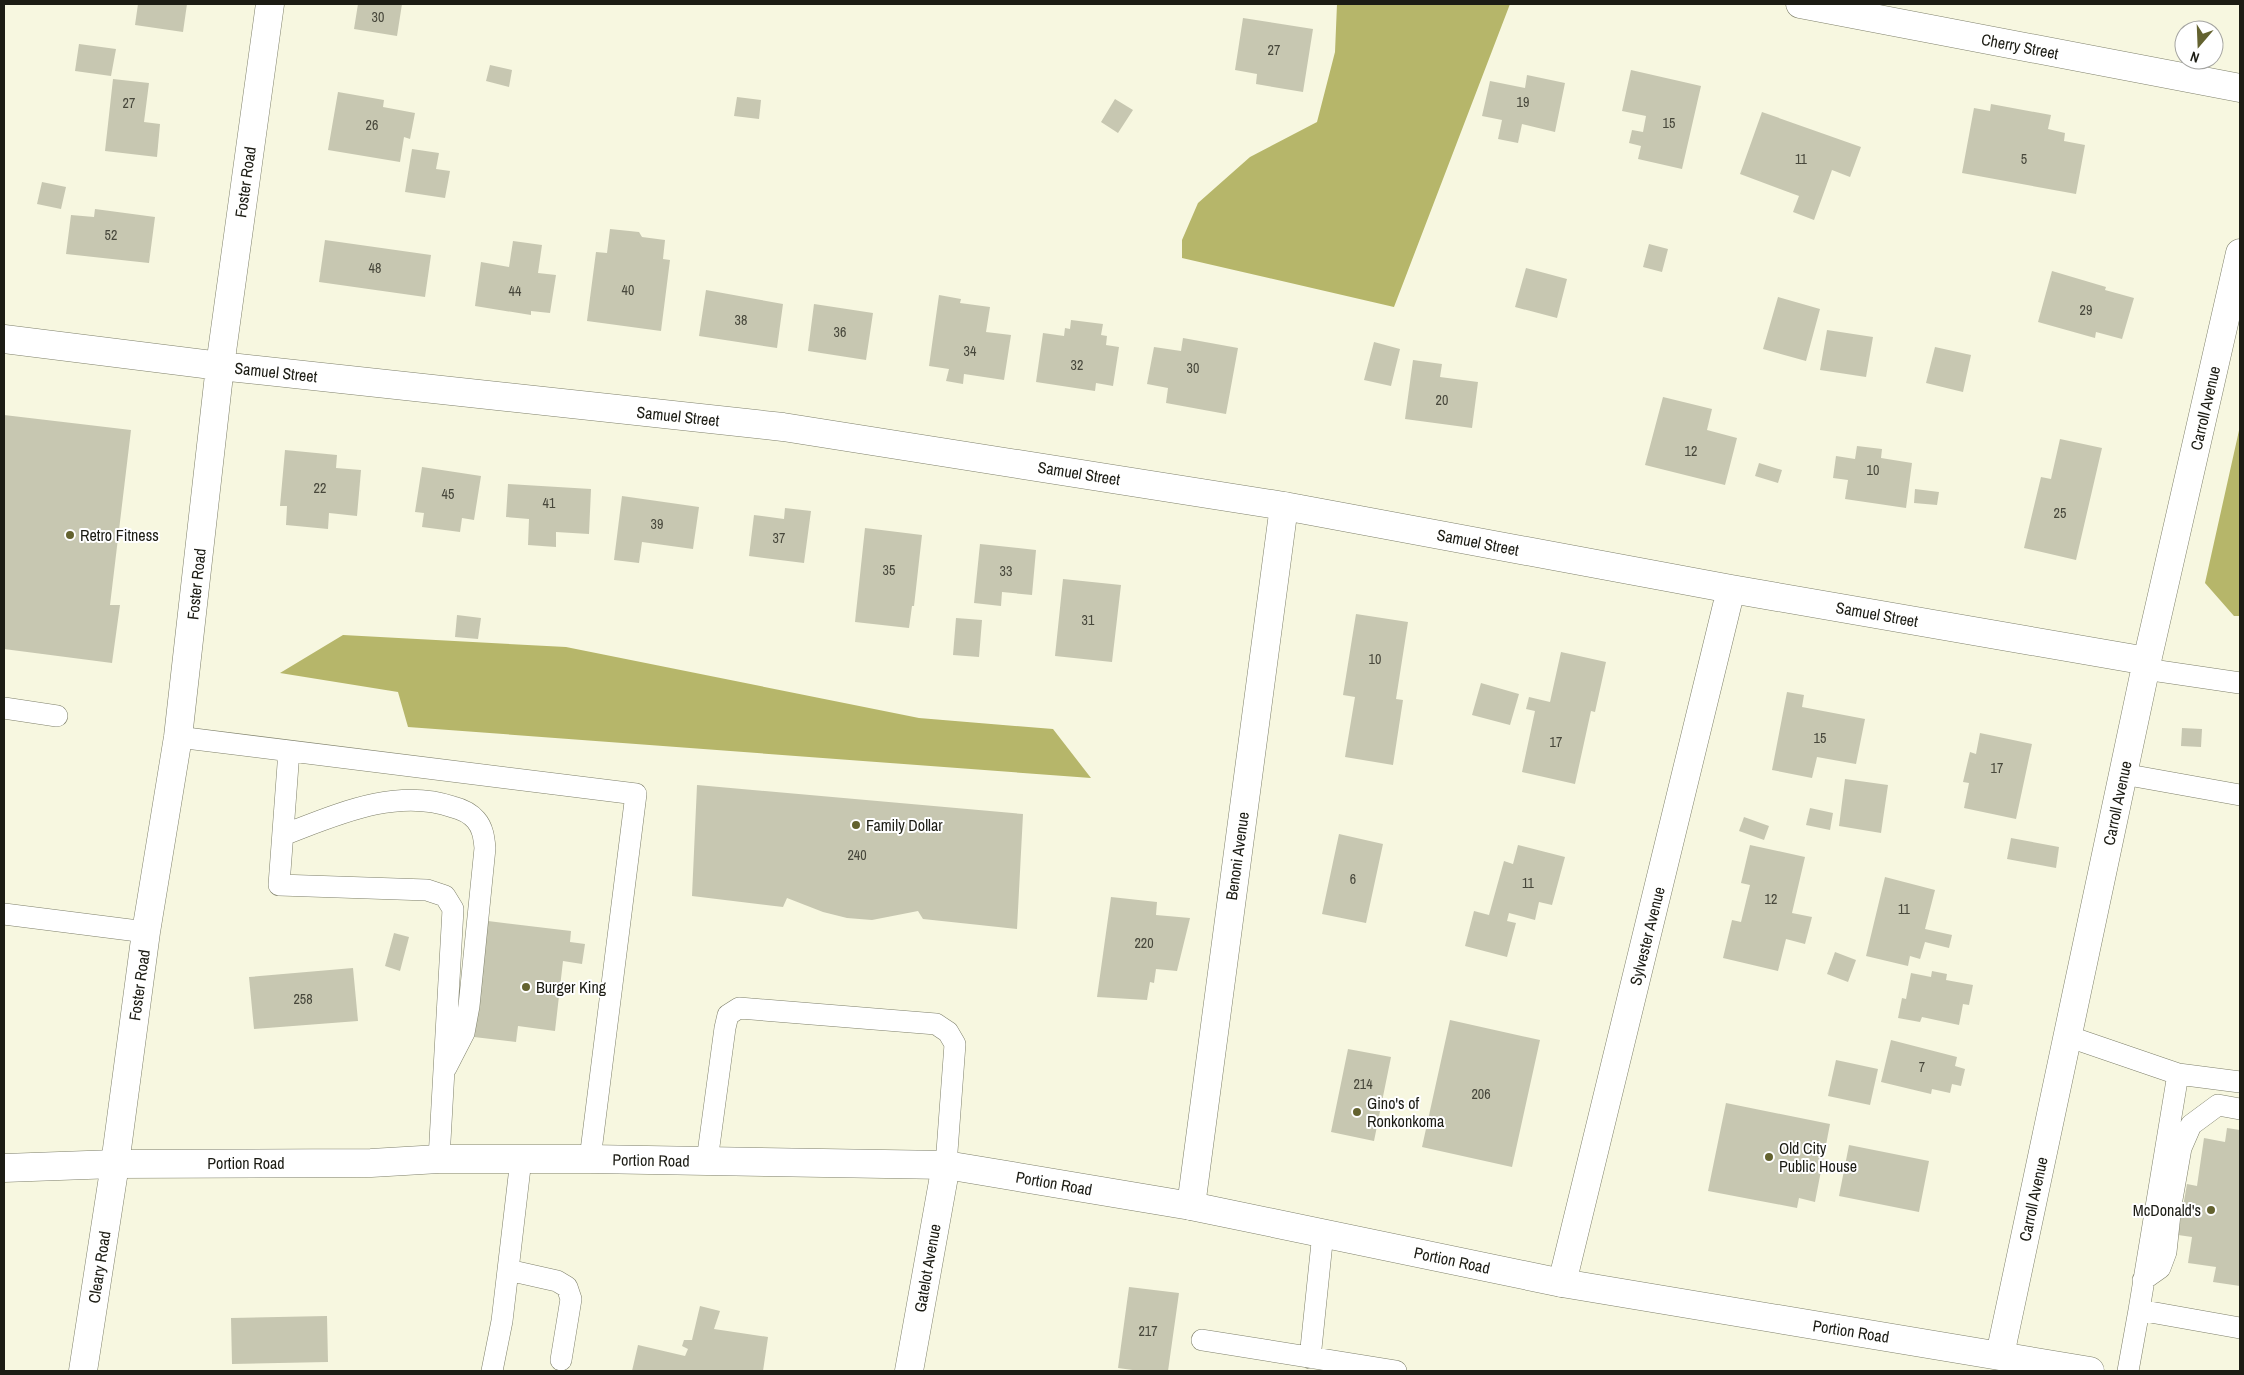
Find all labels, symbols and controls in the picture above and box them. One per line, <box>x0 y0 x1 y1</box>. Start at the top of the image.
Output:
house number: 30 <box>372 8 384 26</box>
north arrow <box>2174 20 2224 70</box>
street label: Cherry Street <box>1980 28 2061 64</box>
house number: 27 <box>1268 41 1280 59</box>
text: N <box>2188 47 2202 67</box>
house number: 19 <box>1517 93 1529 111</box>
house number: 27 <box>123 94 135 112</box>
house number: 15 <box>1663 114 1675 132</box>
house number: 26 <box>366 116 378 134</box>
street label: Foster Road <box>229 145 261 219</box>
house number: 11 <box>1795 150 1808 168</box>
house number: 5 <box>2021 150 2027 168</box>
house number: 52 <box>105 226 117 244</box>
house number: 48 <box>369 259 381 277</box>
house number: 40 <box>622 281 634 299</box>
house number: 44 <box>509 282 522 300</box>
house number: 29 <box>2080 301 2092 319</box>
house number: 38 <box>735 311 747 329</box>
house number: 36 <box>834 323 846 341</box>
house number: 34 <box>964 342 977 360</box>
house number: 32 <box>1071 356 1083 374</box>
street label: Samuel Street <box>234 357 319 387</box>
house number: 30 <box>1187 359 1199 377</box>
street label: Carroll Avenue <box>2185 364 2225 452</box>
house number: 20 <box>1436 391 1448 409</box>
street label: Samuel Street <box>636 401 721 431</box>
house number: 12 <box>1685 442 1697 460</box>
street label: Samuel Street <box>1036 456 1122 490</box>
house number: 10 <box>1867 461 1879 479</box>
house number: 22 <box>314 479 326 497</box>
house number: 45 <box>442 485 454 503</box>
house number: 41 <box>543 494 556 512</box>
house number: 25 <box>2054 504 2066 522</box>
house number: 39 <box>651 515 663 533</box>
street label: Samuel Street <box>1435 523 1521 561</box>
place label: Retro Fitness <box>80 524 159 546</box>
marker: Retro Fitness <box>64 529 76 541</box>
house number: 37 <box>773 529 785 547</box>
street label: Foster Road <box>181 547 211 621</box>
house number: 35 <box>883 561 895 579</box>
house number: 33 <box>1000 562 1012 580</box>
street label: Samuel Street <box>1834 596 1920 632</box>
house number: 31 <box>1082 611 1095 629</box>
house number: 10 <box>1369 650 1381 668</box>
house number: 15 <box>1814 729 1826 747</box>
house number: 17 <box>1550 733 1562 751</box>
house number: 17 <box>1991 759 2003 777</box>
street label: Carroll Avenue <box>2097 759 2137 847</box>
street label: Benoni Avenue <box>1220 811 1254 901</box>
place label: Family Dollar <box>866 814 943 836</box>
marker: Family Dollar <box>850 819 862 831</box>
house number: 240 <box>847 846 867 864</box>
house number: 6 <box>1350 870 1356 888</box>
house number: 11 <box>1522 874 1535 892</box>
street label: Sylvester Avenue <box>1624 884 1670 988</box>
house number: 12 <box>1765 890 1777 908</box>
house number: 11 <box>1898 900 1911 918</box>
house number: 220 <box>1134 934 1154 952</box>
street label: Foster Road <box>123 948 155 1022</box>
place label: Burger King <box>536 976 607 998</box>
marker: Burger King <box>520 981 532 993</box>
house number: 258 <box>293 990 313 1008</box>
house number: 7 <box>1919 1058 1925 1076</box>
house number: 214 <box>1353 1075 1373 1093</box>
house number: 206 <box>1471 1085 1491 1103</box>
place label: Gino's of Ronkonkoma <box>1367 1092 1445 1132</box>
marker: Gino's of Ronkonkoma <box>1351 1106 1363 1118</box>
place label: Old City Public House <box>1779 1137 1857 1177</box>
street label: Portion Road <box>612 1148 690 1172</box>
marker: Old City Public House <box>1763 1151 1775 1163</box>
street label: Portion Road <box>207 1152 285 1174</box>
street label: Carroll Avenue <box>2013 1155 2053 1243</box>
street label: Portion Road <box>1014 1165 1094 1201</box>
place label: McDonald's <box>2133 1199 2201 1221</box>
marker: McDonald's <box>2205 1204 2217 1216</box>
street label: Gatelot Avenue <box>908 1222 946 1314</box>
street label: Cleary Road <box>82 1229 116 1305</box>
street label: Portion Road <box>1412 1241 1492 1279</box>
street label: Portion Road <box>1811 1314 1891 1348</box>
house number: 217 <box>1138 1322 1158 1340</box>

